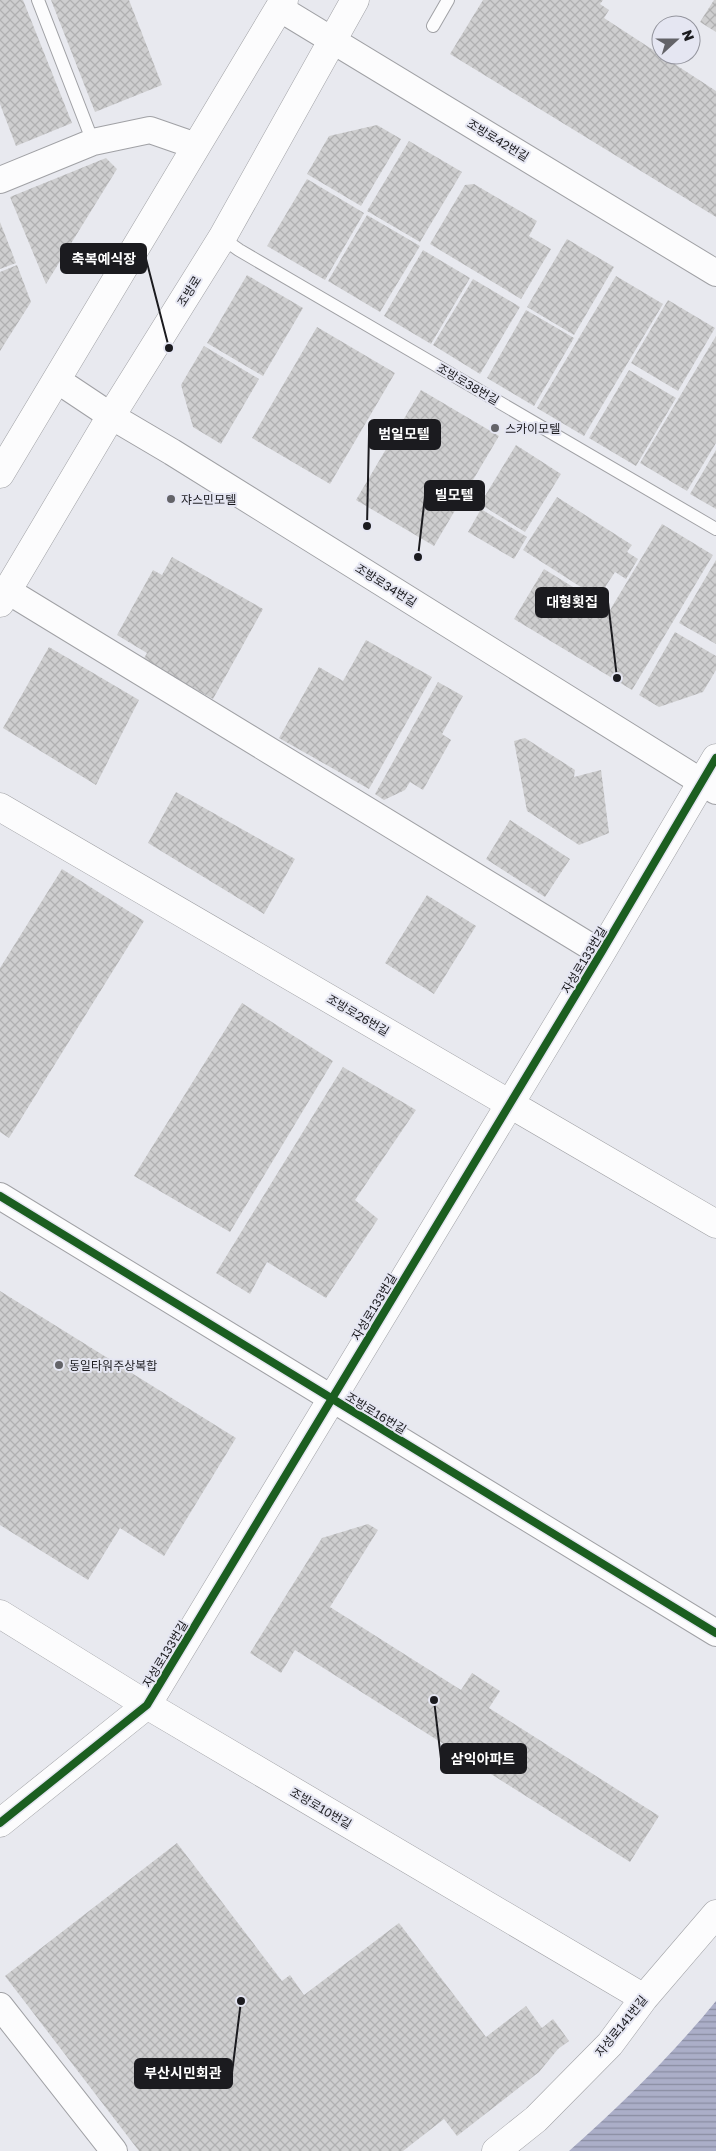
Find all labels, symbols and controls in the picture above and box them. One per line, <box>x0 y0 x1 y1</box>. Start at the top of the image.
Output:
north arrow <box>651 15 701 65</box>
text: N <box>679 27 698 43</box>
street label: 조방로42번길 <box>464 116 532 164</box>
callout: 축복예식장 <box>61 244 146 273</box>
text: 축복예식장 <box>72 250 136 267</box>
street label: 조방로 <box>174 273 204 309</box>
street label: 조방로38번길 <box>434 360 502 408</box>
callout: 범일모텔 <box>369 420 440 449</box>
place label: 스카이모텔 <box>505 421 560 436</box>
marker: 스카이모텔 <box>489 422 501 434</box>
text: 범일모텔 <box>378 425 430 442</box>
callout: 빌모텔 <box>425 481 484 510</box>
text: 빌모텔 <box>435 486 473 503</box>
place label: 쟈스민모텔 <box>181 492 236 507</box>
marker: 쟈스민모텔 <box>165 493 177 505</box>
street label: 조방로34번길 <box>353 560 419 610</box>
callout: 대형횟집 <box>536 588 608 617</box>
text: 대형횟집 <box>546 593 598 610</box>
street label: 자성로133번길 <box>558 924 610 996</box>
street label: 조방로26번길 <box>324 991 392 1039</box>
street label: 자성로133번길 <box>348 1271 400 1343</box>
place label: 동일타워주상복합 <box>69 1358 157 1373</box>
marker: 동일타워주상복합 <box>53 1359 65 1371</box>
street label: 조방로16번길 <box>343 1389 409 1437</box>
street label: 자성로133번길 <box>139 1618 191 1690</box>
callout: 삼익아파트 <box>441 1744 526 1773</box>
text: 삼익아파트 <box>451 1750 515 1767</box>
street label: 조방로10번길 <box>288 1784 354 1832</box>
street label: 자성로141번길 <box>592 1992 650 2060</box>
callout: 부산시민회관 <box>135 2059 232 2088</box>
text: 부산시민회관 <box>144 2064 222 2081</box>

